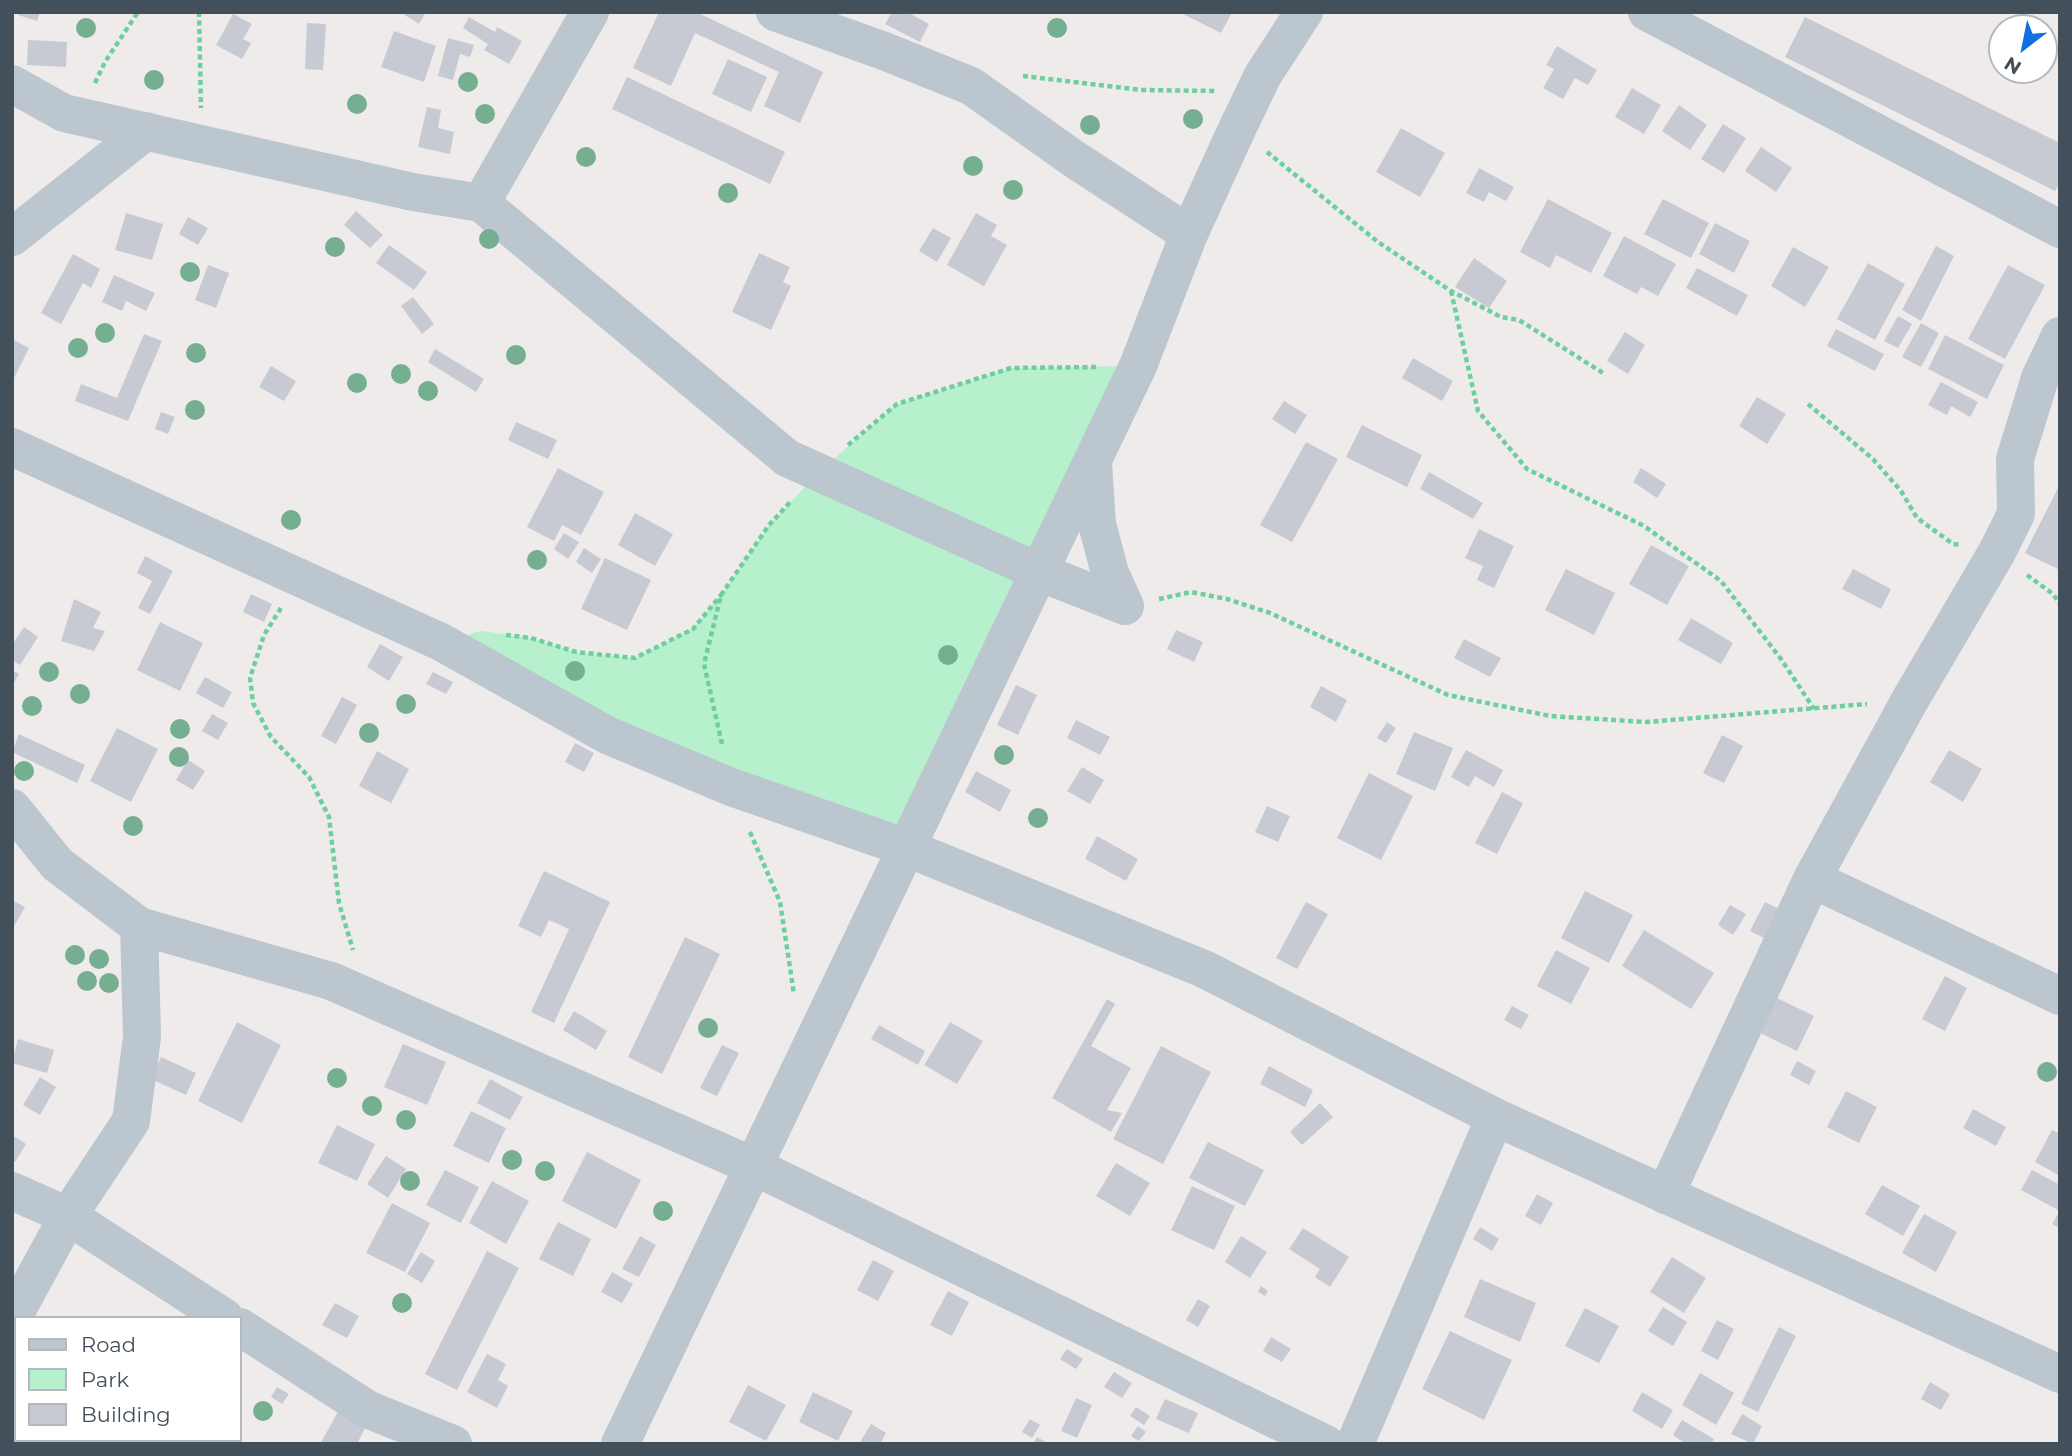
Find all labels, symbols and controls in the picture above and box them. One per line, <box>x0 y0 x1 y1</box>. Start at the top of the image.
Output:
north arrow <box>1988 14 2058 84</box>
text: N <box>2000 52 2025 79</box>
legend <box>14 1316 242 1442</box>
text: Road <box>81 1332 136 1357</box>
text: Park <box>81 1367 129 1392</box>
text: Building <box>81 1402 171 1427</box>

